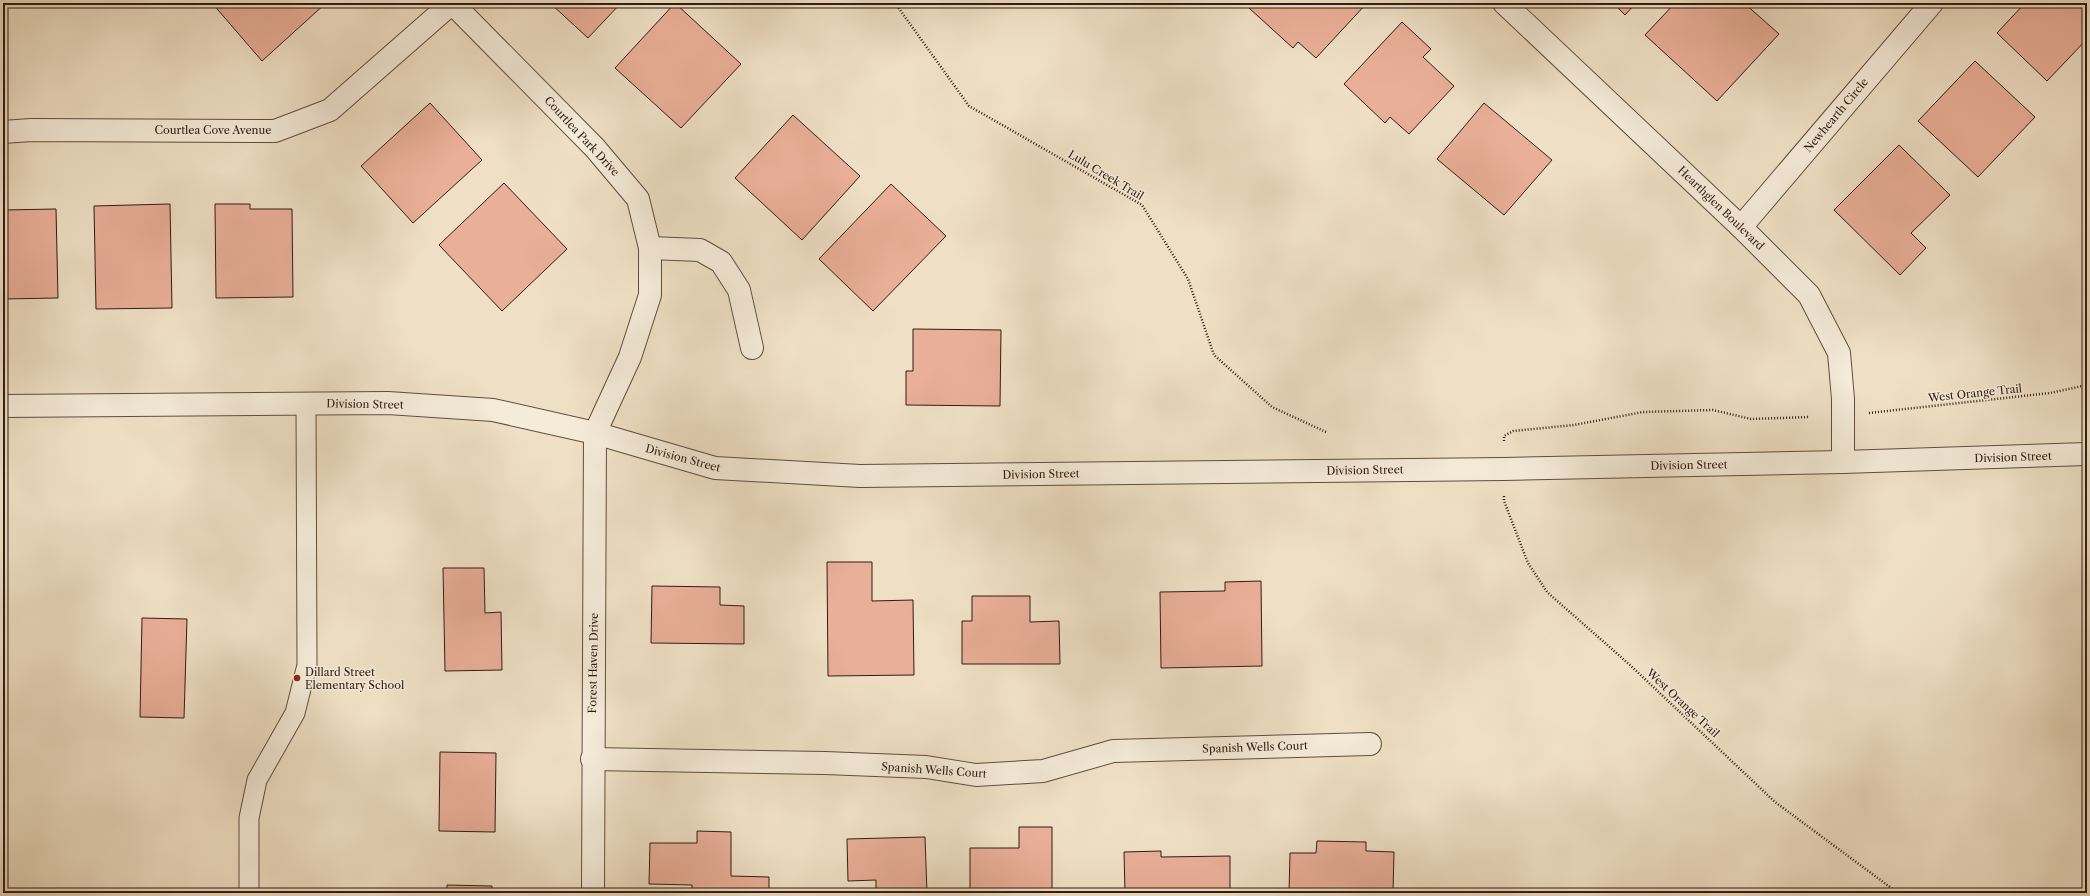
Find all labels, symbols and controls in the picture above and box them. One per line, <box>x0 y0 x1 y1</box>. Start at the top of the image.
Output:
street label: Newhearth Circle <box>1801 75 1871 155</box>
street label: Courtlea Park Drive <box>542 93 622 179</box>
street label: Courtlea Cove Avenue <box>155 123 271 137</box>
street label: Lulu Creek Trail <box>1066 147 1147 203</box>
street label: Hearthglen Boulevard <box>1675 163 1767 253</box>
street label: West Orange Trail <box>1926 381 2023 405</box>
street label: Division Street <box>326 396 404 412</box>
street label: Division Street <box>644 441 722 475</box>
street label: Division Street <box>1974 449 2052 465</box>
street label: Division Street <box>1650 457 1728 473</box>
street label: Division Street <box>1326 462 1404 478</box>
street label: Division Street <box>1002 466 1080 482</box>
street label: Forest Haven Drive <box>585 613 601 713</box>
place label: Dillard Street Elementary School <box>305 665 405 692</box>
street label: West Orange Trail <box>1643 665 1723 741</box>
marker: Dillard Street Elementary School <box>292 673 302 683</box>
street label: Spanish Wells Court <box>1202 738 1308 756</box>
street label: Spanish Wells Court <box>881 759 987 781</box>

